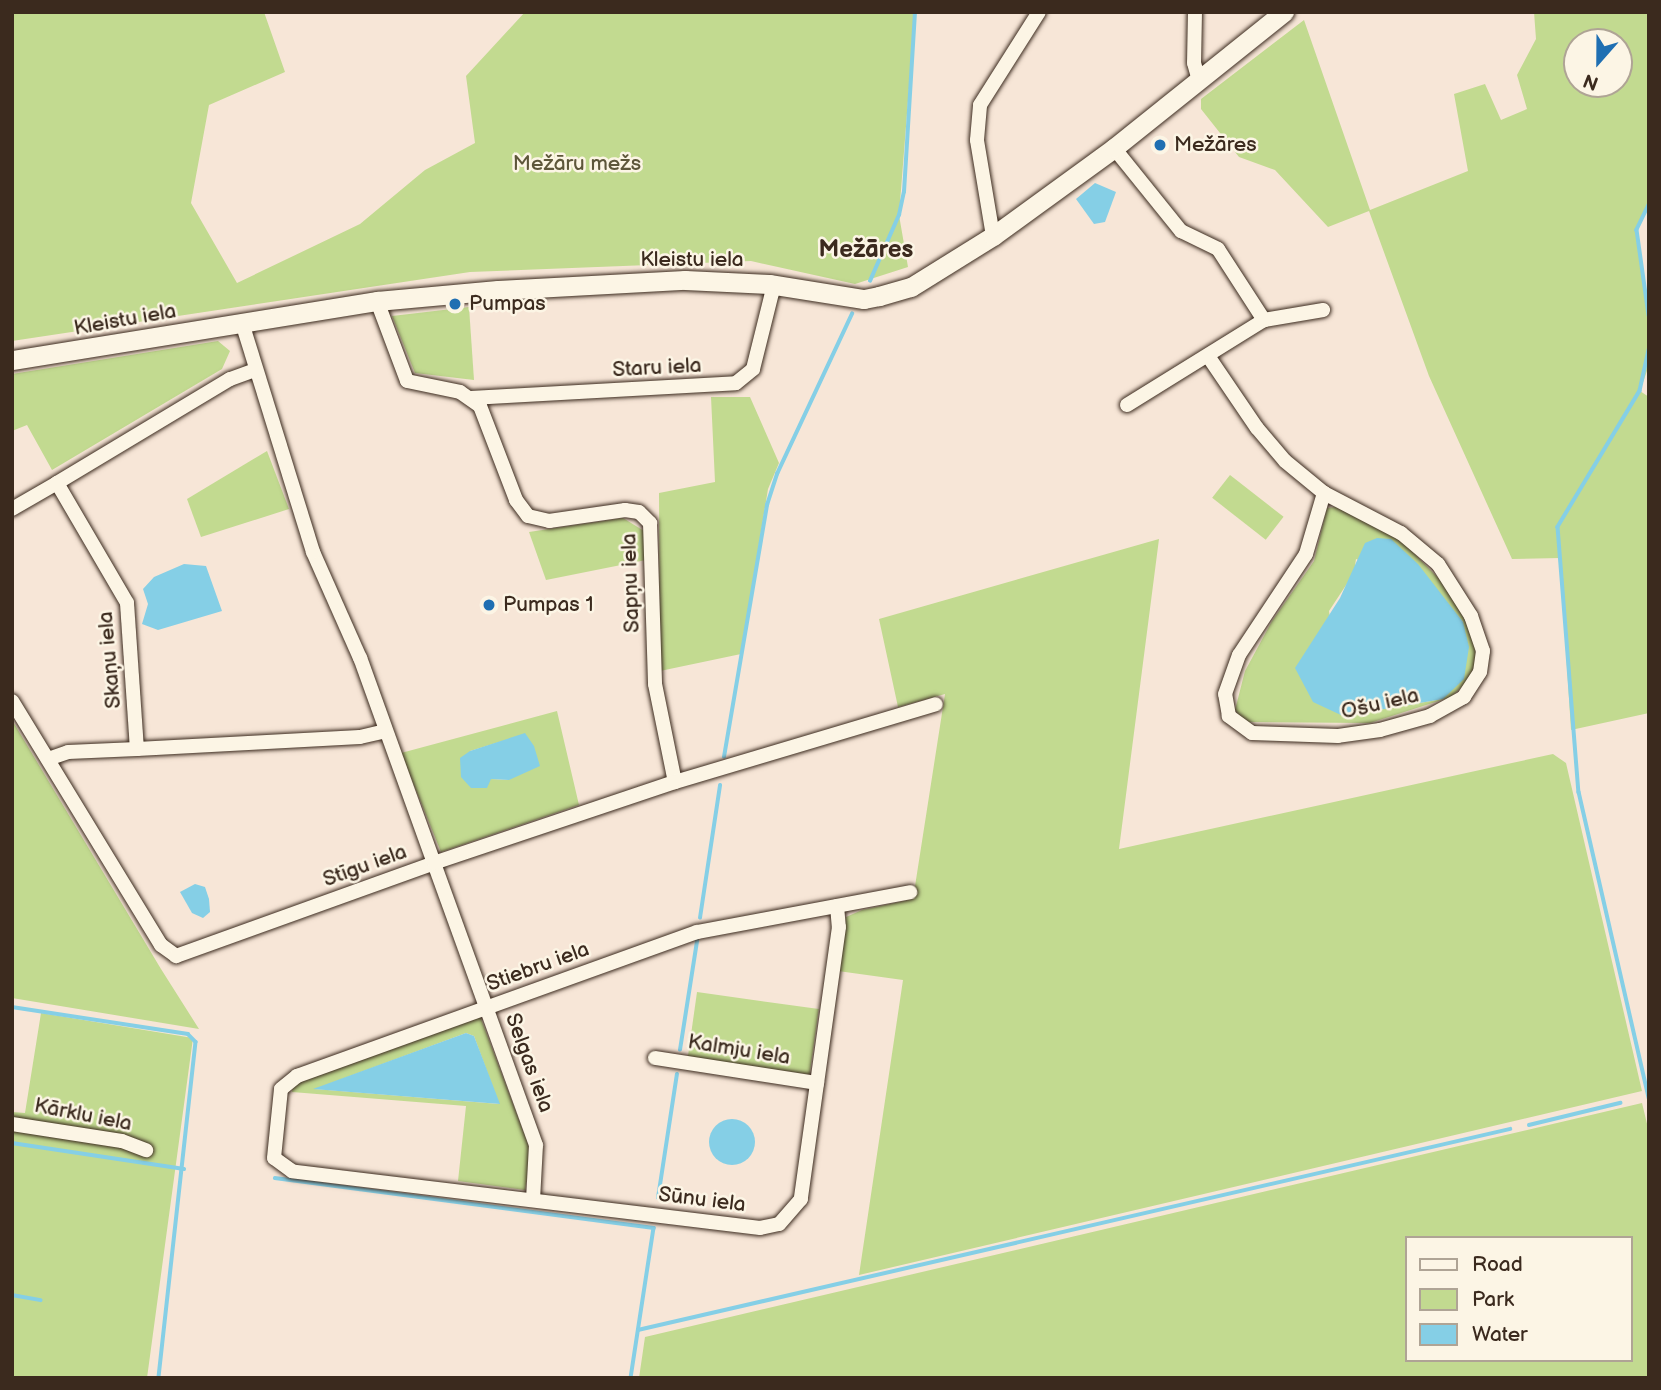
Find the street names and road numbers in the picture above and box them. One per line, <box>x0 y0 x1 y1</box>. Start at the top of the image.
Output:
street label: Kleistu iela <box>640 247 744 273</box>
street label: Kleistu iela <box>72 299 178 341</box>
street label: Staru iela <box>612 353 702 383</box>
street label: Sapņu iela <box>617 533 645 633</box>
street label: Skaņu iela <box>93 610 127 710</box>
street label: Ošu iela <box>1339 683 1421 725</box>
street label: Stīgu iela <box>320 839 410 893</box>
street label: Stiebru iela <box>483 937 593 997</box>
street label: Selgas iela <box>499 1010 559 1116</box>
street label: Kalmju iela <box>686 1029 792 1071</box>
street label: Kārklu iela <box>32 1093 134 1137</box>
street label: Sūnu iela <box>657 1182 747 1218</box>

